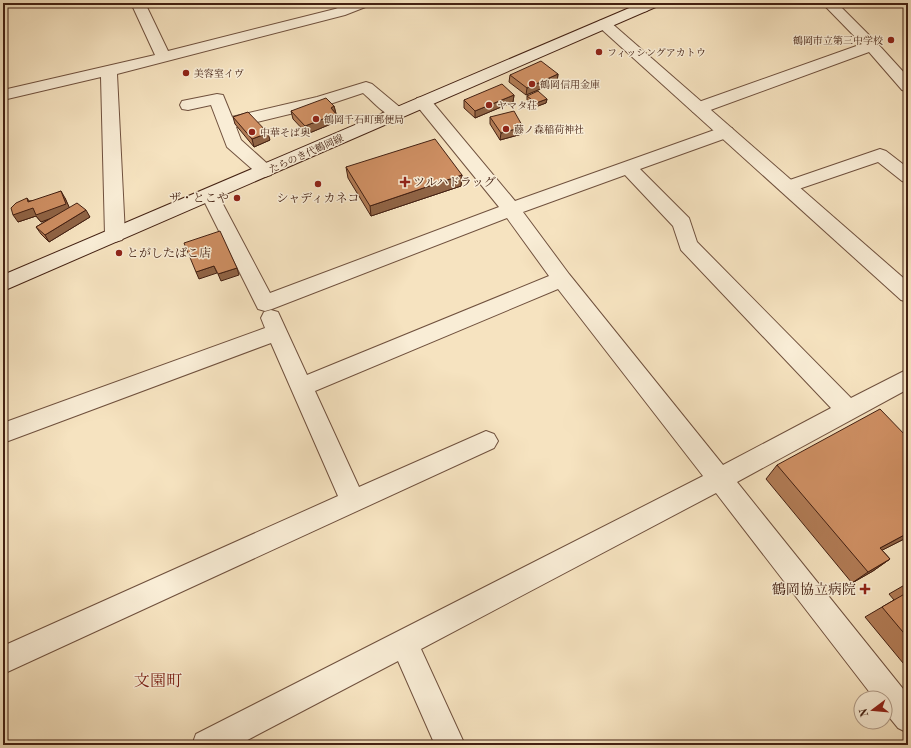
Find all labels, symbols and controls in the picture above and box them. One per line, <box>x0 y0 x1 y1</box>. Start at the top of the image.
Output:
place label: 鶴岡市立第三中学校 <box>793 35 883 46</box>
marker: 鶴岡市立第三中学校 <box>886 35 896 45</box>
marker: フィッシングアカトウ <box>594 47 604 57</box>
place label: フィッシングアカトウ <box>607 47 706 58</box>
marker: 美容室イヴ <box>181 68 191 78</box>
place label: 美容室イヴ <box>194 68 244 79</box>
marker: 鶴岡信用金庫 <box>527 79 537 89</box>
place label: 鶴岡信用金庫 <box>540 79 600 90</box>
marker: ヤマタ荘 <box>484 100 494 110</box>
place label: ヤマタ荘 <box>497 100 537 111</box>
marker: 鶴岡千石町郵便局 <box>311 114 321 124</box>
place label: 鶴岡千石町郵便局 <box>324 114 404 125</box>
marker: 藤ノ森稲荷神社 <box>501 124 511 134</box>
place label: 藤ノ森稲荷神社 <box>514 124 584 135</box>
marker: 中華そば奥 <box>247 127 257 137</box>
place label: 中華そば奥 <box>260 127 311 138</box>
street label: たらのき代鶴岡線 <box>267 132 345 175</box>
place label: ツルハドラッグ <box>413 176 496 189</box>
marker: ツルハドラッグ <box>400 177 410 187</box>
marker: シャディカネコ <box>313 179 323 189</box>
place label: ザ・とこや <box>169 191 229 205</box>
place label: シャディカネコ <box>277 192 359 205</box>
marker: ザ・とこや <box>232 193 242 203</box>
place label: とがしたばこ店 <box>127 246 211 260</box>
marker: とがしたばこ店 <box>114 248 124 258</box>
place label: 鶴岡協立病院 <box>772 582 856 597</box>
marker: 鶴岡協立病院 <box>859 583 871 595</box>
district label: 文園町 <box>134 672 182 690</box>
north arrow <box>853 690 893 730</box>
text: N <box>858 706 871 718</box>

